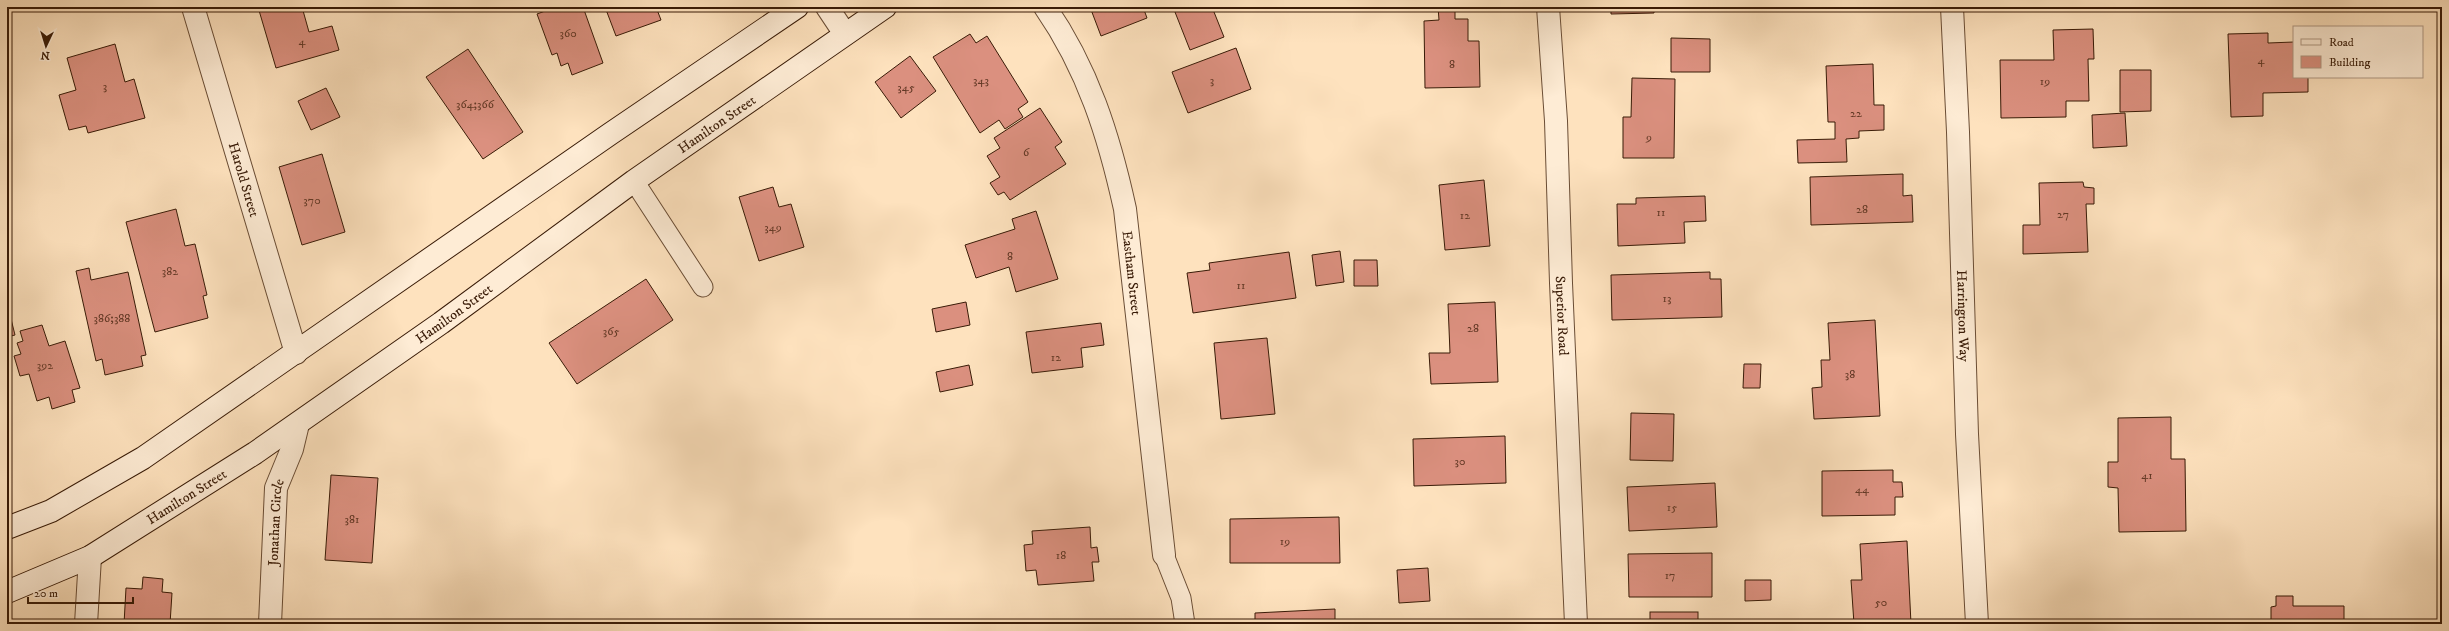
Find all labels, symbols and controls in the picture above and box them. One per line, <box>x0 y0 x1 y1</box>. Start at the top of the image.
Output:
north arrow <box>26 26 66 66</box>
house number: 360 <box>559 26 577 41</box>
legend <box>2293 26 2423 78</box>
house number: 4 <box>299 34 307 49</box>
text: Road <box>2329 35 2354 50</box>
text: N <box>40 48 50 62</box>
house number: 4 <box>2258 53 2266 68</box>
text: Building <box>2329 55 2370 70</box>
house number: 8 <box>1449 57 1455 72</box>
house number: 343 <box>973 73 989 88</box>
house number: 3 <box>1210 73 1214 88</box>
house number: 19 <box>2040 74 2050 89</box>
house number: 3 <box>103 79 107 94</box>
house number: 345 <box>897 80 915 95</box>
street label: Hamilton Street <box>675 91 760 158</box>
house number: 364;366 <box>456 97 495 112</box>
house number: 22 <box>1850 106 1862 121</box>
house number: 9 <box>1645 130 1652 145</box>
street label: Harold Street <box>224 140 263 220</box>
house number: 6 <box>1023 145 1030 160</box>
house number: 370 <box>303 193 321 208</box>
house number: 28 <box>1856 202 1868 217</box>
house number: 11 <box>1657 205 1665 220</box>
house number: 27 <box>2057 207 2069 222</box>
house number: 12 <box>1460 208 1470 223</box>
house number: 349 <box>764 220 782 235</box>
street label: Eastham Street <box>1118 230 1145 317</box>
house number: 8 <box>1007 249 1013 264</box>
house number: 382 <box>162 264 178 279</box>
street label: Harrington Way <box>1952 270 1973 362</box>
street label: Superior Road <box>1551 276 1572 356</box>
house number: 11 <box>1237 278 1245 293</box>
street label: Hamilton Street <box>412 280 497 348</box>
house number: 13 <box>1663 291 1671 306</box>
house number: 386;388 <box>94 311 130 326</box>
house number: 28 <box>1467 321 1479 336</box>
house number: 365 <box>603 324 619 339</box>
house number: 12 <box>1051 350 1061 365</box>
house number: 392 <box>37 358 53 373</box>
house number: 38 <box>1845 367 1855 382</box>
house number: 30 <box>1455 454 1465 469</box>
street label: Hamilton Street <box>144 465 231 529</box>
house number: 41 <box>2141 468 2153 483</box>
street label: Jonathan Circle <box>264 476 289 568</box>
house number: 44 <box>1855 482 1870 497</box>
house number: 15 <box>1667 500 1677 515</box>
house number: 381 <box>345 512 359 527</box>
house number: 19 <box>1280 534 1290 549</box>
house number: 18 <box>1056 548 1066 563</box>
house number: 17 <box>1665 568 1675 583</box>
scale bar <box>28 579 133 605</box>
text: 20 m <box>34 586 58 601</box>
house number: 50 <box>1875 595 1887 610</box>

